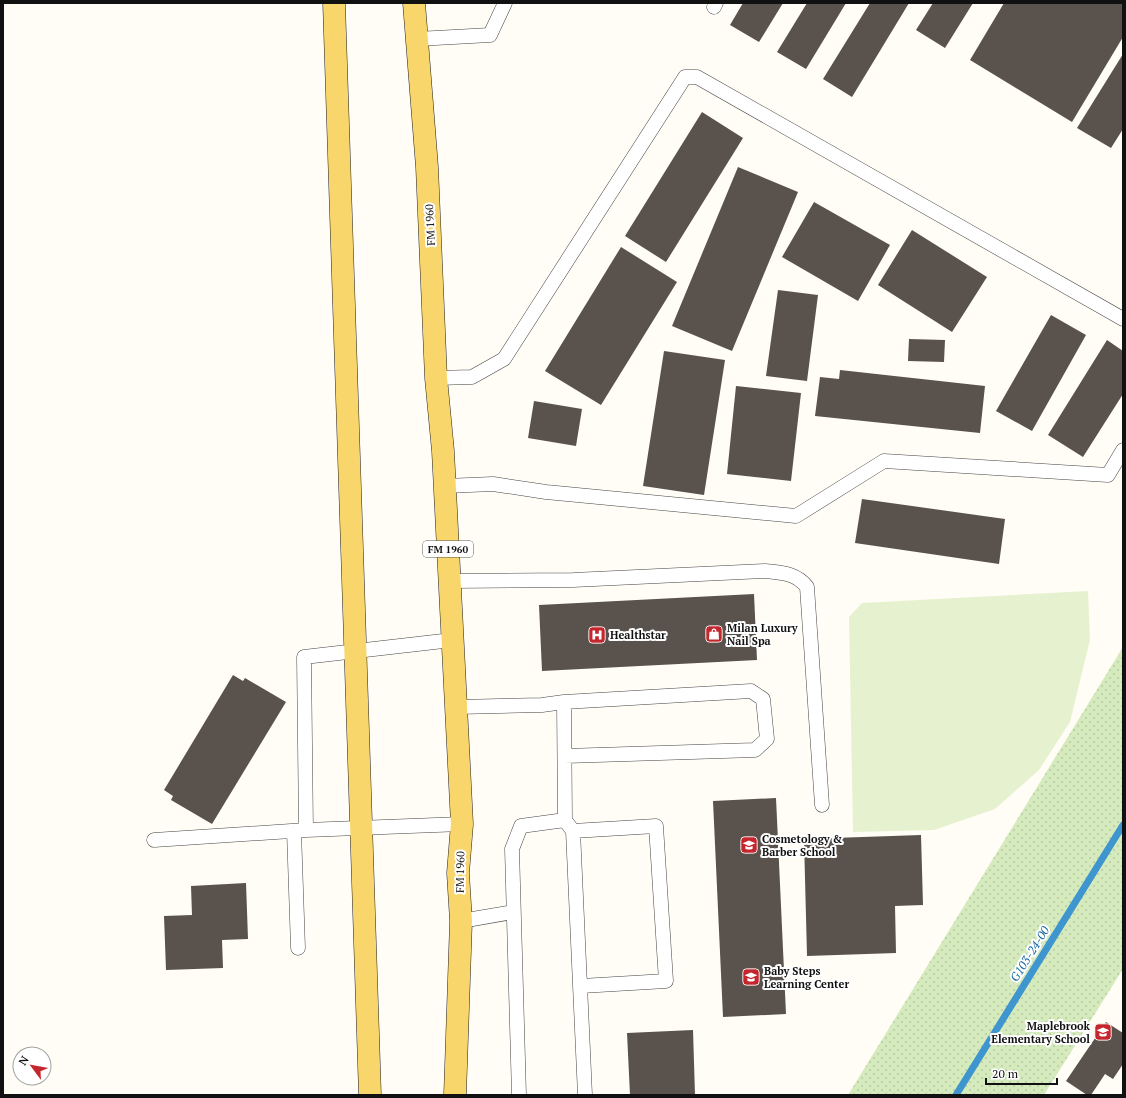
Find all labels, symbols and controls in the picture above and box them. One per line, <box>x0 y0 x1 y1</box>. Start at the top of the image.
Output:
street label: FM 1960 <box>422 204 438 246</box>
road number: FM 1960 <box>423 541 473 557</box>
place label: Milan Luxury Nail Spa <box>727 621 798 648</box>
shop icon: Milan Luxury Nail Spa <box>704 624 724 644</box>
hospital icon: Healthstar <box>587 625 607 645</box>
place label: Healthstar <box>610 628 666 642</box>
place label: Cosmetology & Barber School <box>762 832 843 859</box>
school or university icon: Cosmetology & Barber School <box>739 835 759 855</box>
street label: FM 1960 <box>453 851 467 893</box>
water label: G103-24-00 <box>1007 923 1053 984</box>
place label: Baby Steps Learning Center <box>764 964 849 991</box>
school or university icon: Baby Steps Learning Center <box>741 967 761 987</box>
place label: Maplebrook Elementary School <box>991 1019 1091 1046</box>
school or university icon: Maplebrook Elementary School <box>1093 1022 1113 1042</box>
north arrow <box>12 1046 52 1086</box>
text: N <box>15 1053 32 1068</box>
scale bar <box>986 1060 1057 1086</box>
text: 20 m <box>992 1066 1019 1081</box>

